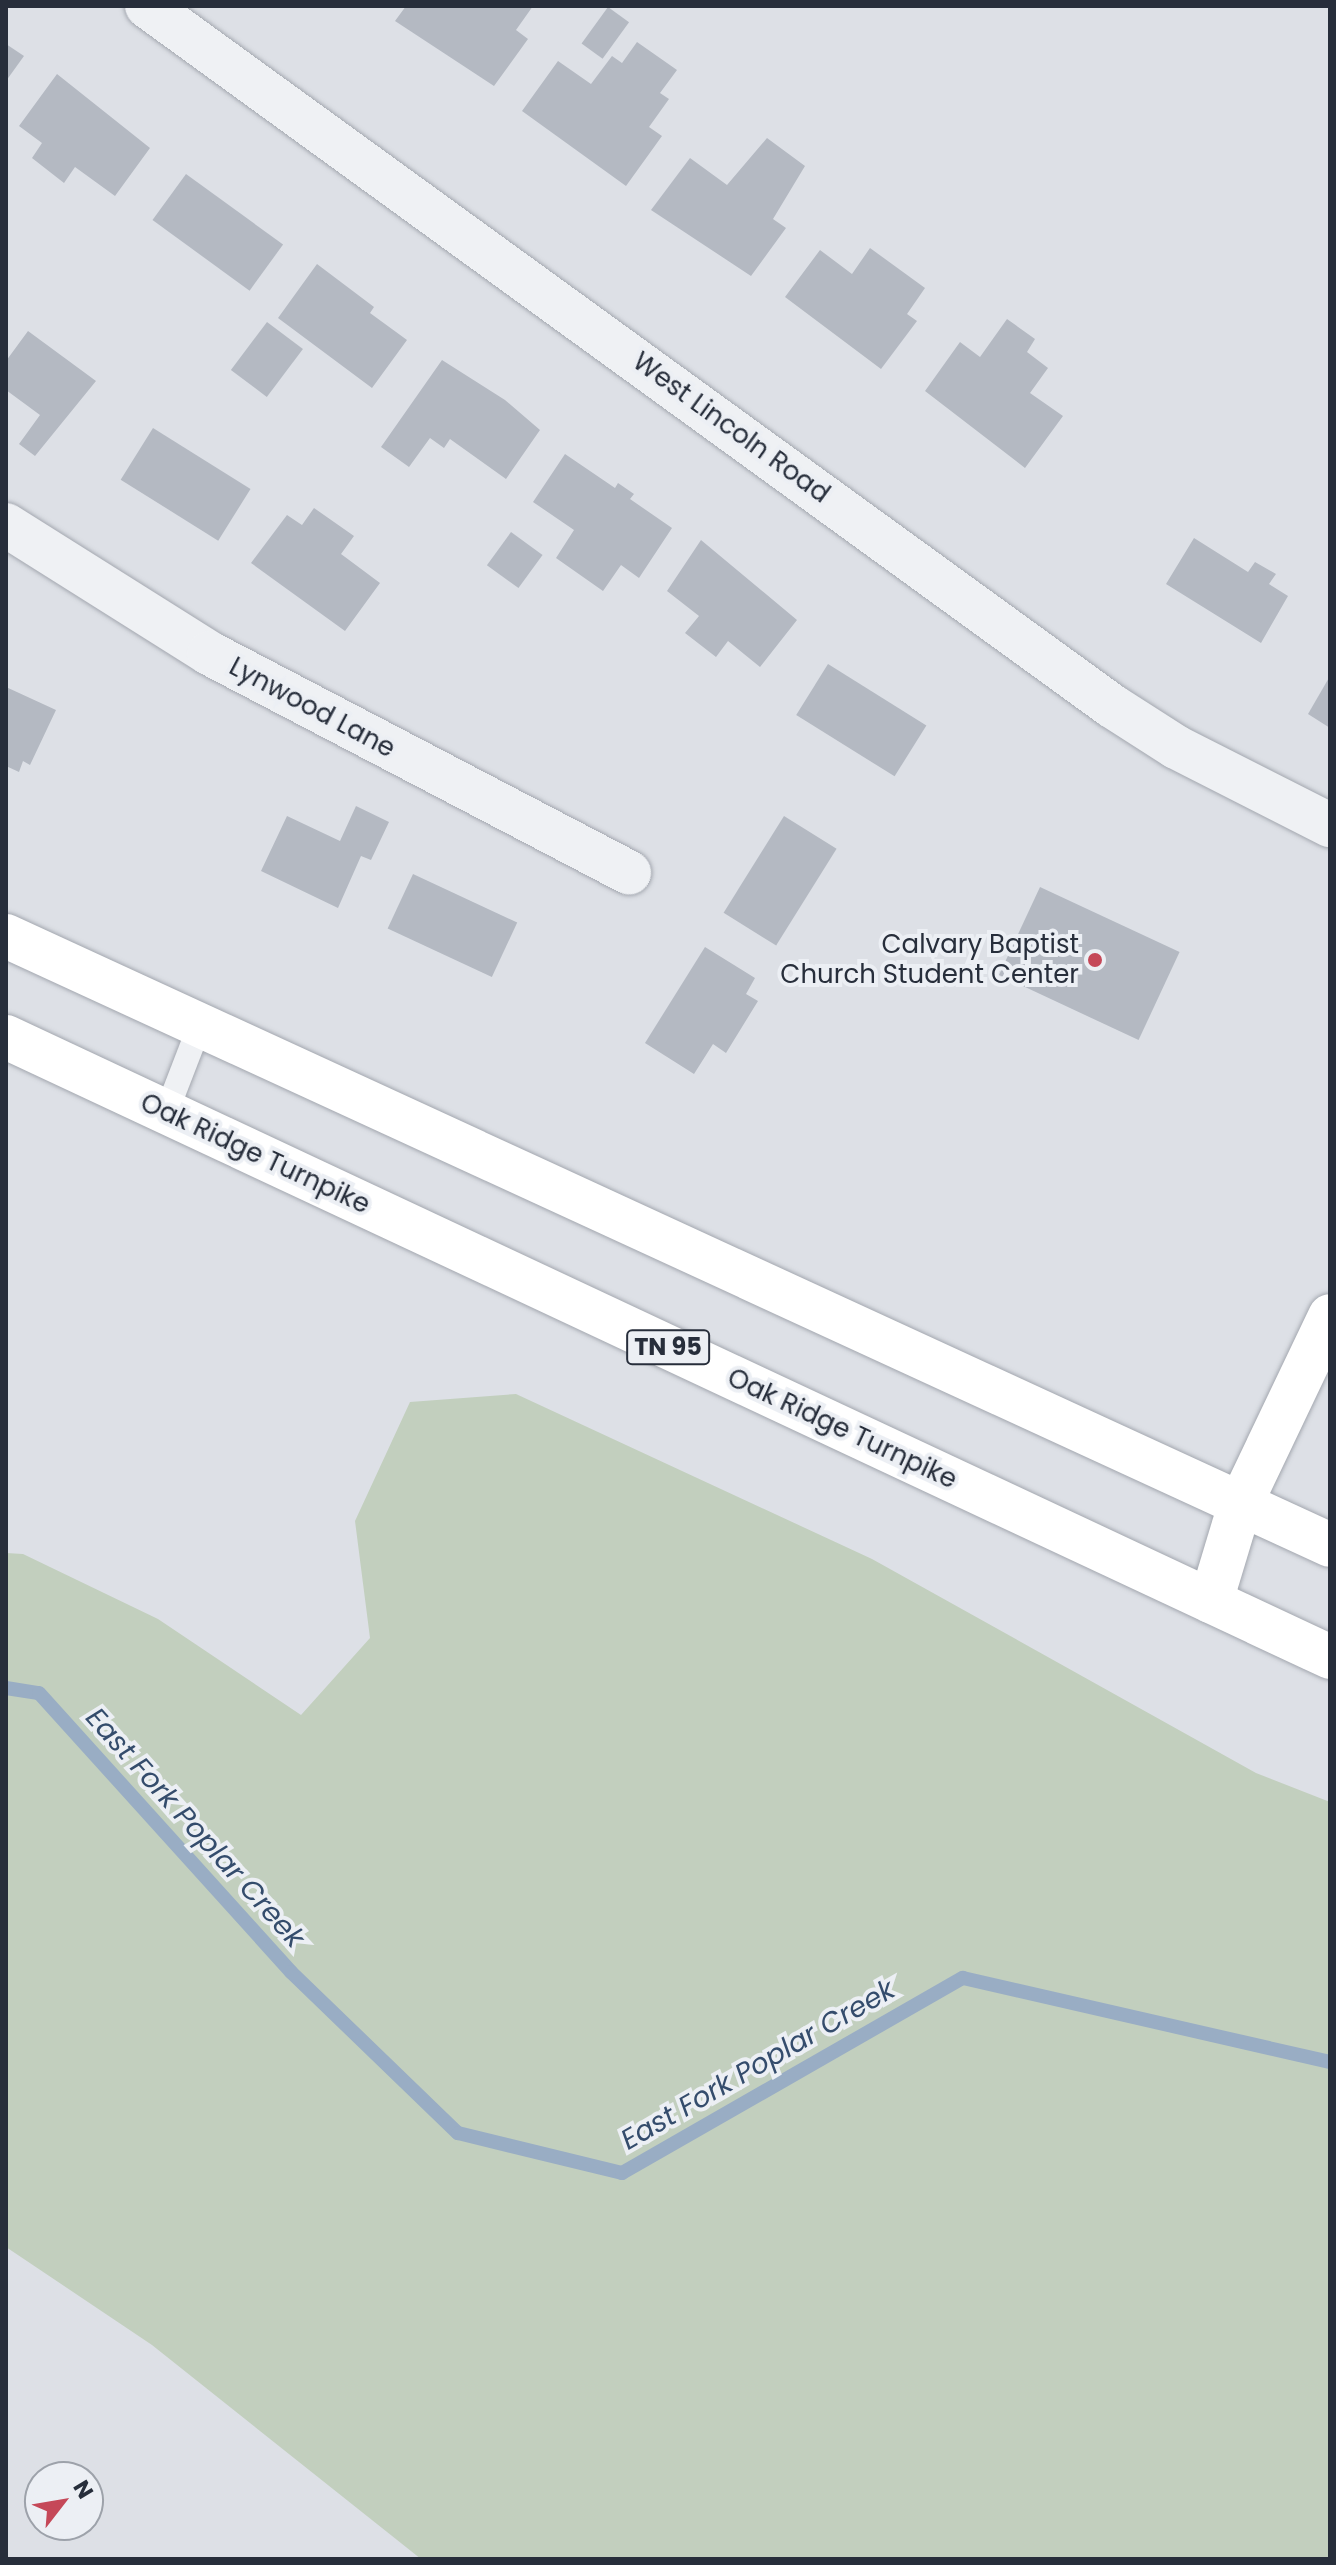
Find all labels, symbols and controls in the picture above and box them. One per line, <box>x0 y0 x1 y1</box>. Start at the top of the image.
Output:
street label: West Lincoln Road <box>626 346 836 510</box>
street label: Lynwood Lane <box>224 651 400 765</box>
place label: Calvary Baptist Church Student Center <box>780 929 1079 990</box>
marker: Calvary Baptist Church Student Center <box>1086 951 1104 969</box>
street label: Oak Ridge Turnpike <box>135 1087 375 1221</box>
road number: TN 95 <box>626 1327 710 1367</box>
street label: Oak Ridge Turnpike <box>722 1362 962 1496</box>
water label: East Fork Poplar Creek <box>79 1701 311 1955</box>
water label: East Fork Poplar Creek <box>615 1973 901 2157</box>
north arrow <box>24 2461 104 2541</box>
text: N <box>66 2474 101 2504</box>

